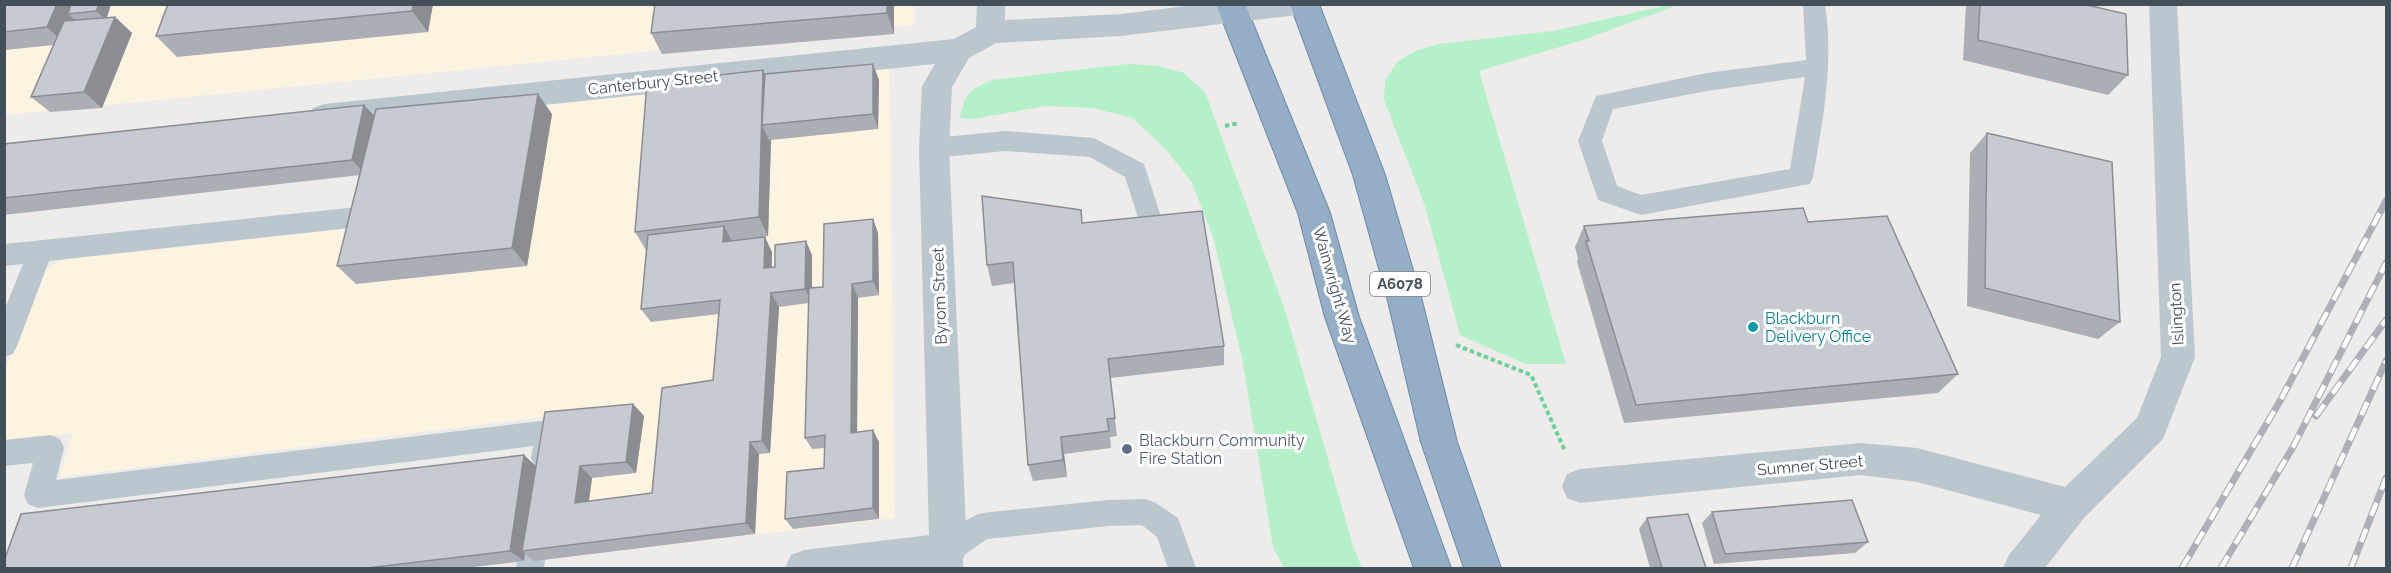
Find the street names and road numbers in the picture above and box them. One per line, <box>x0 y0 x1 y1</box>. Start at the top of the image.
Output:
street label: Canterbury Street <box>587 66 720 99</box>
street label: Wainwright Way <box>1309 225 1360 346</box>
street label: Byrom Street <box>928 246 951 345</box>
road number: A6078 <box>1370 272 1430 296</box>
street label: Islington <box>2165 282 2188 346</box>
street label: Sumner Street <box>1756 451 1864 480</box>

